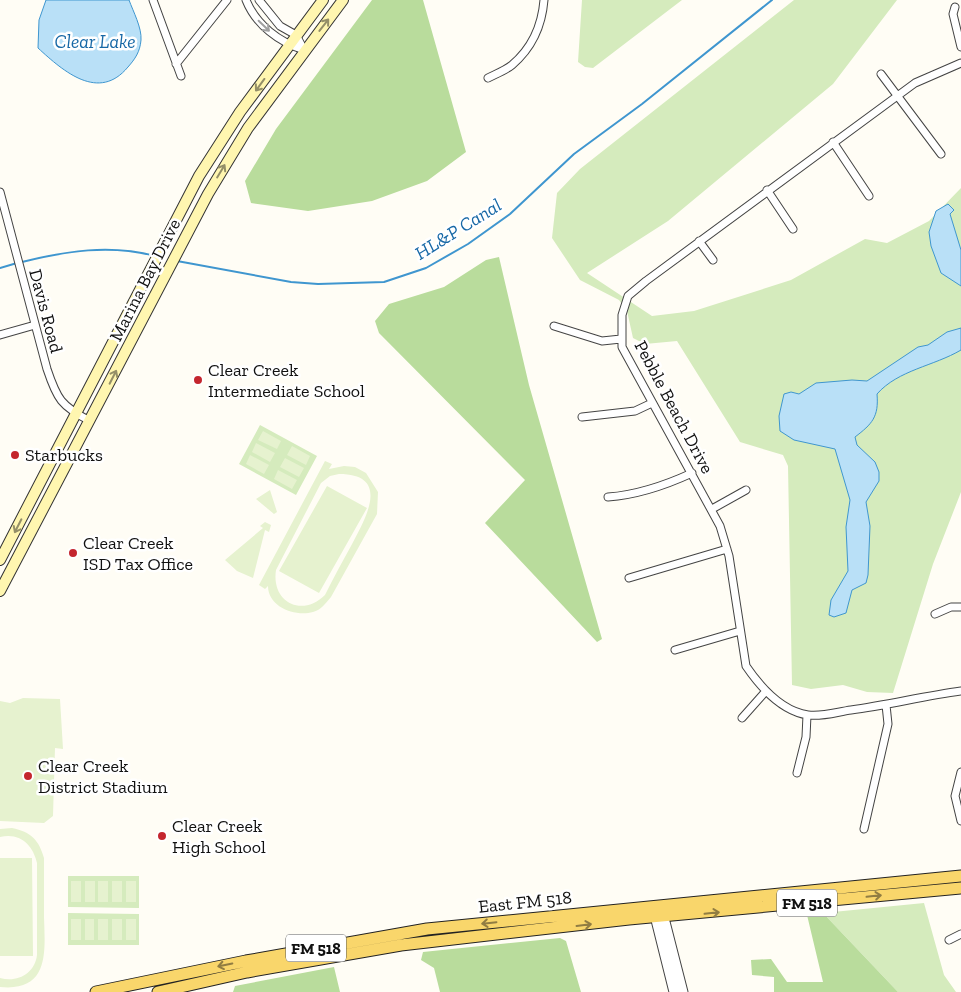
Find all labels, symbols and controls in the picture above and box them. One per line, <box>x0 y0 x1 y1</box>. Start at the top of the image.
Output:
one-way arrow <box>318 19 329 32</box>
one-way arrow <box>258 20 270 32</box>
water label: Clear Lake <box>54 30 136 53</box>
one-way arrow <box>255 78 266 91</box>
one-way arrow <box>217 164 227 178</box>
water label: HL&P Canal <box>410 193 506 265</box>
street label: Marina Bay Drive <box>105 215 185 345</box>
street label: Davis Road <box>24 267 68 355</box>
street label: Pebble Beach Drive <box>630 337 718 477</box>
place label: Clear Creek Intermediate School <box>208 359 365 402</box>
one-way arrow <box>108 370 118 385</box>
marker: Clear Creek Intermediate School <box>192 374 204 386</box>
place label: Starbucks <box>25 444 103 466</box>
marker: Starbucks <box>9 449 21 461</box>
one-way arrow <box>13 518 22 533</box>
place label: Clear Creek ISD Tax Office <box>83 532 193 575</box>
marker: Clear Creek ISD Tax Office <box>67 547 79 559</box>
place label: Clear Creek District Stadium <box>38 755 168 798</box>
marker: Clear Creek District Stadium <box>22 770 34 782</box>
place label: Clear Creek High School <box>172 815 266 858</box>
marker: Clear Creek High School <box>156 830 168 842</box>
street label: East FM 518 <box>477 886 573 918</box>
road number: FM 518 <box>777 890 837 916</box>
one-way arrow <box>866 892 882 901</box>
one-way arrow <box>704 908 720 918</box>
one-way arrow <box>482 918 498 928</box>
one-way arrow <box>576 920 592 930</box>
road number: FM 518 <box>286 934 346 961</box>
one-way arrow <box>218 961 234 970</box>

